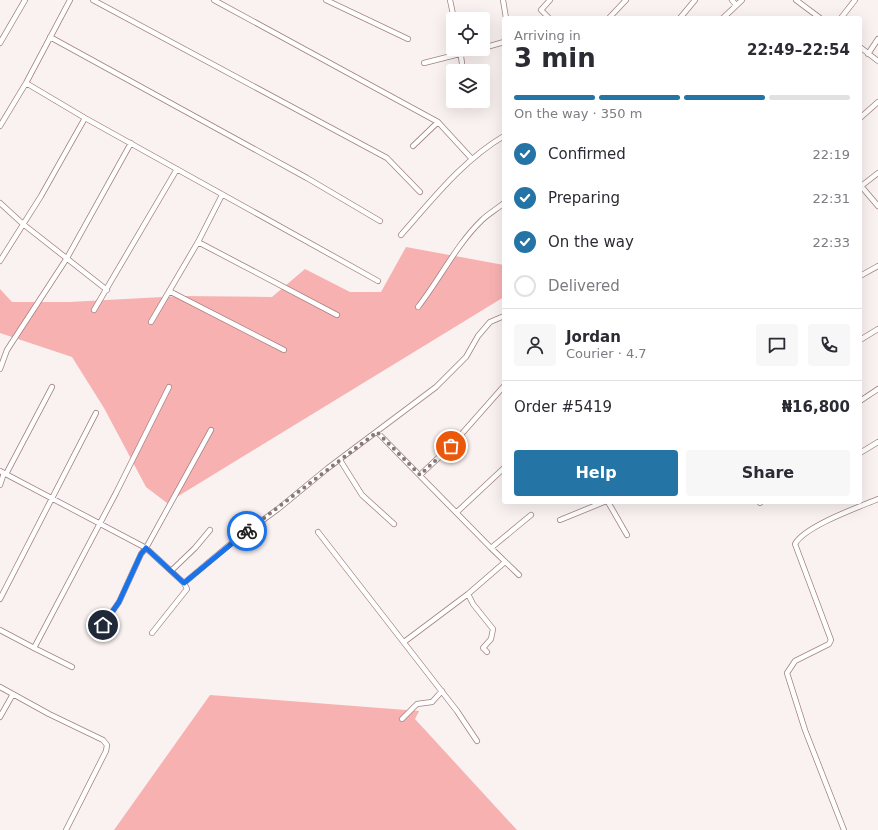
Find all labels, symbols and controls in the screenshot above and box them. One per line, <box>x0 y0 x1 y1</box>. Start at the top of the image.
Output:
map controls <box>446 12 490 108</box>
button: locate <box>446 12 490 56</box>
text: Arriving in <box>514 28 581 43</box>
text: 22:49–22:54 <box>747 41 850 59</box>
text: 3 min <box>514 43 596 73</box>
button: layers <box>446 64 490 108</box>
text: On the way · 350 m <box>514 106 642 121</box>
icon: check <box>514 143 536 165</box>
text: Confirmed <box>548 145 626 163</box>
text: 22:19 <box>813 147 850 162</box>
icon: check <box>514 187 536 209</box>
text: Preparing <box>548 189 620 207</box>
text: 22:31 <box>813 191 850 206</box>
icon: check <box>514 231 536 253</box>
text: On the way <box>548 233 634 251</box>
text: 22:33 <box>813 235 850 250</box>
text: Delivered <box>548 277 620 295</box>
button: person <box>514 324 556 366</box>
button: chat <box>756 324 798 366</box>
button: phone <box>808 324 850 366</box>
text: Jordan <box>566 328 621 346</box>
text: Courier · 4.7 <box>566 346 647 361</box>
text: Order #5419 <box>514 398 612 416</box>
text: ₦16,800 <box>782 398 850 416</box>
pin <box>434 429 468 463</box>
icon: bag <box>440 435 462 457</box>
button: Help <box>514 450 678 496</box>
button: Share <box>686 450 850 496</box>
courier <box>227 511 267 551</box>
icon: bike <box>236 520 258 542</box>
pin <box>86 608 120 642</box>
icon: home <box>92 614 114 636</box>

